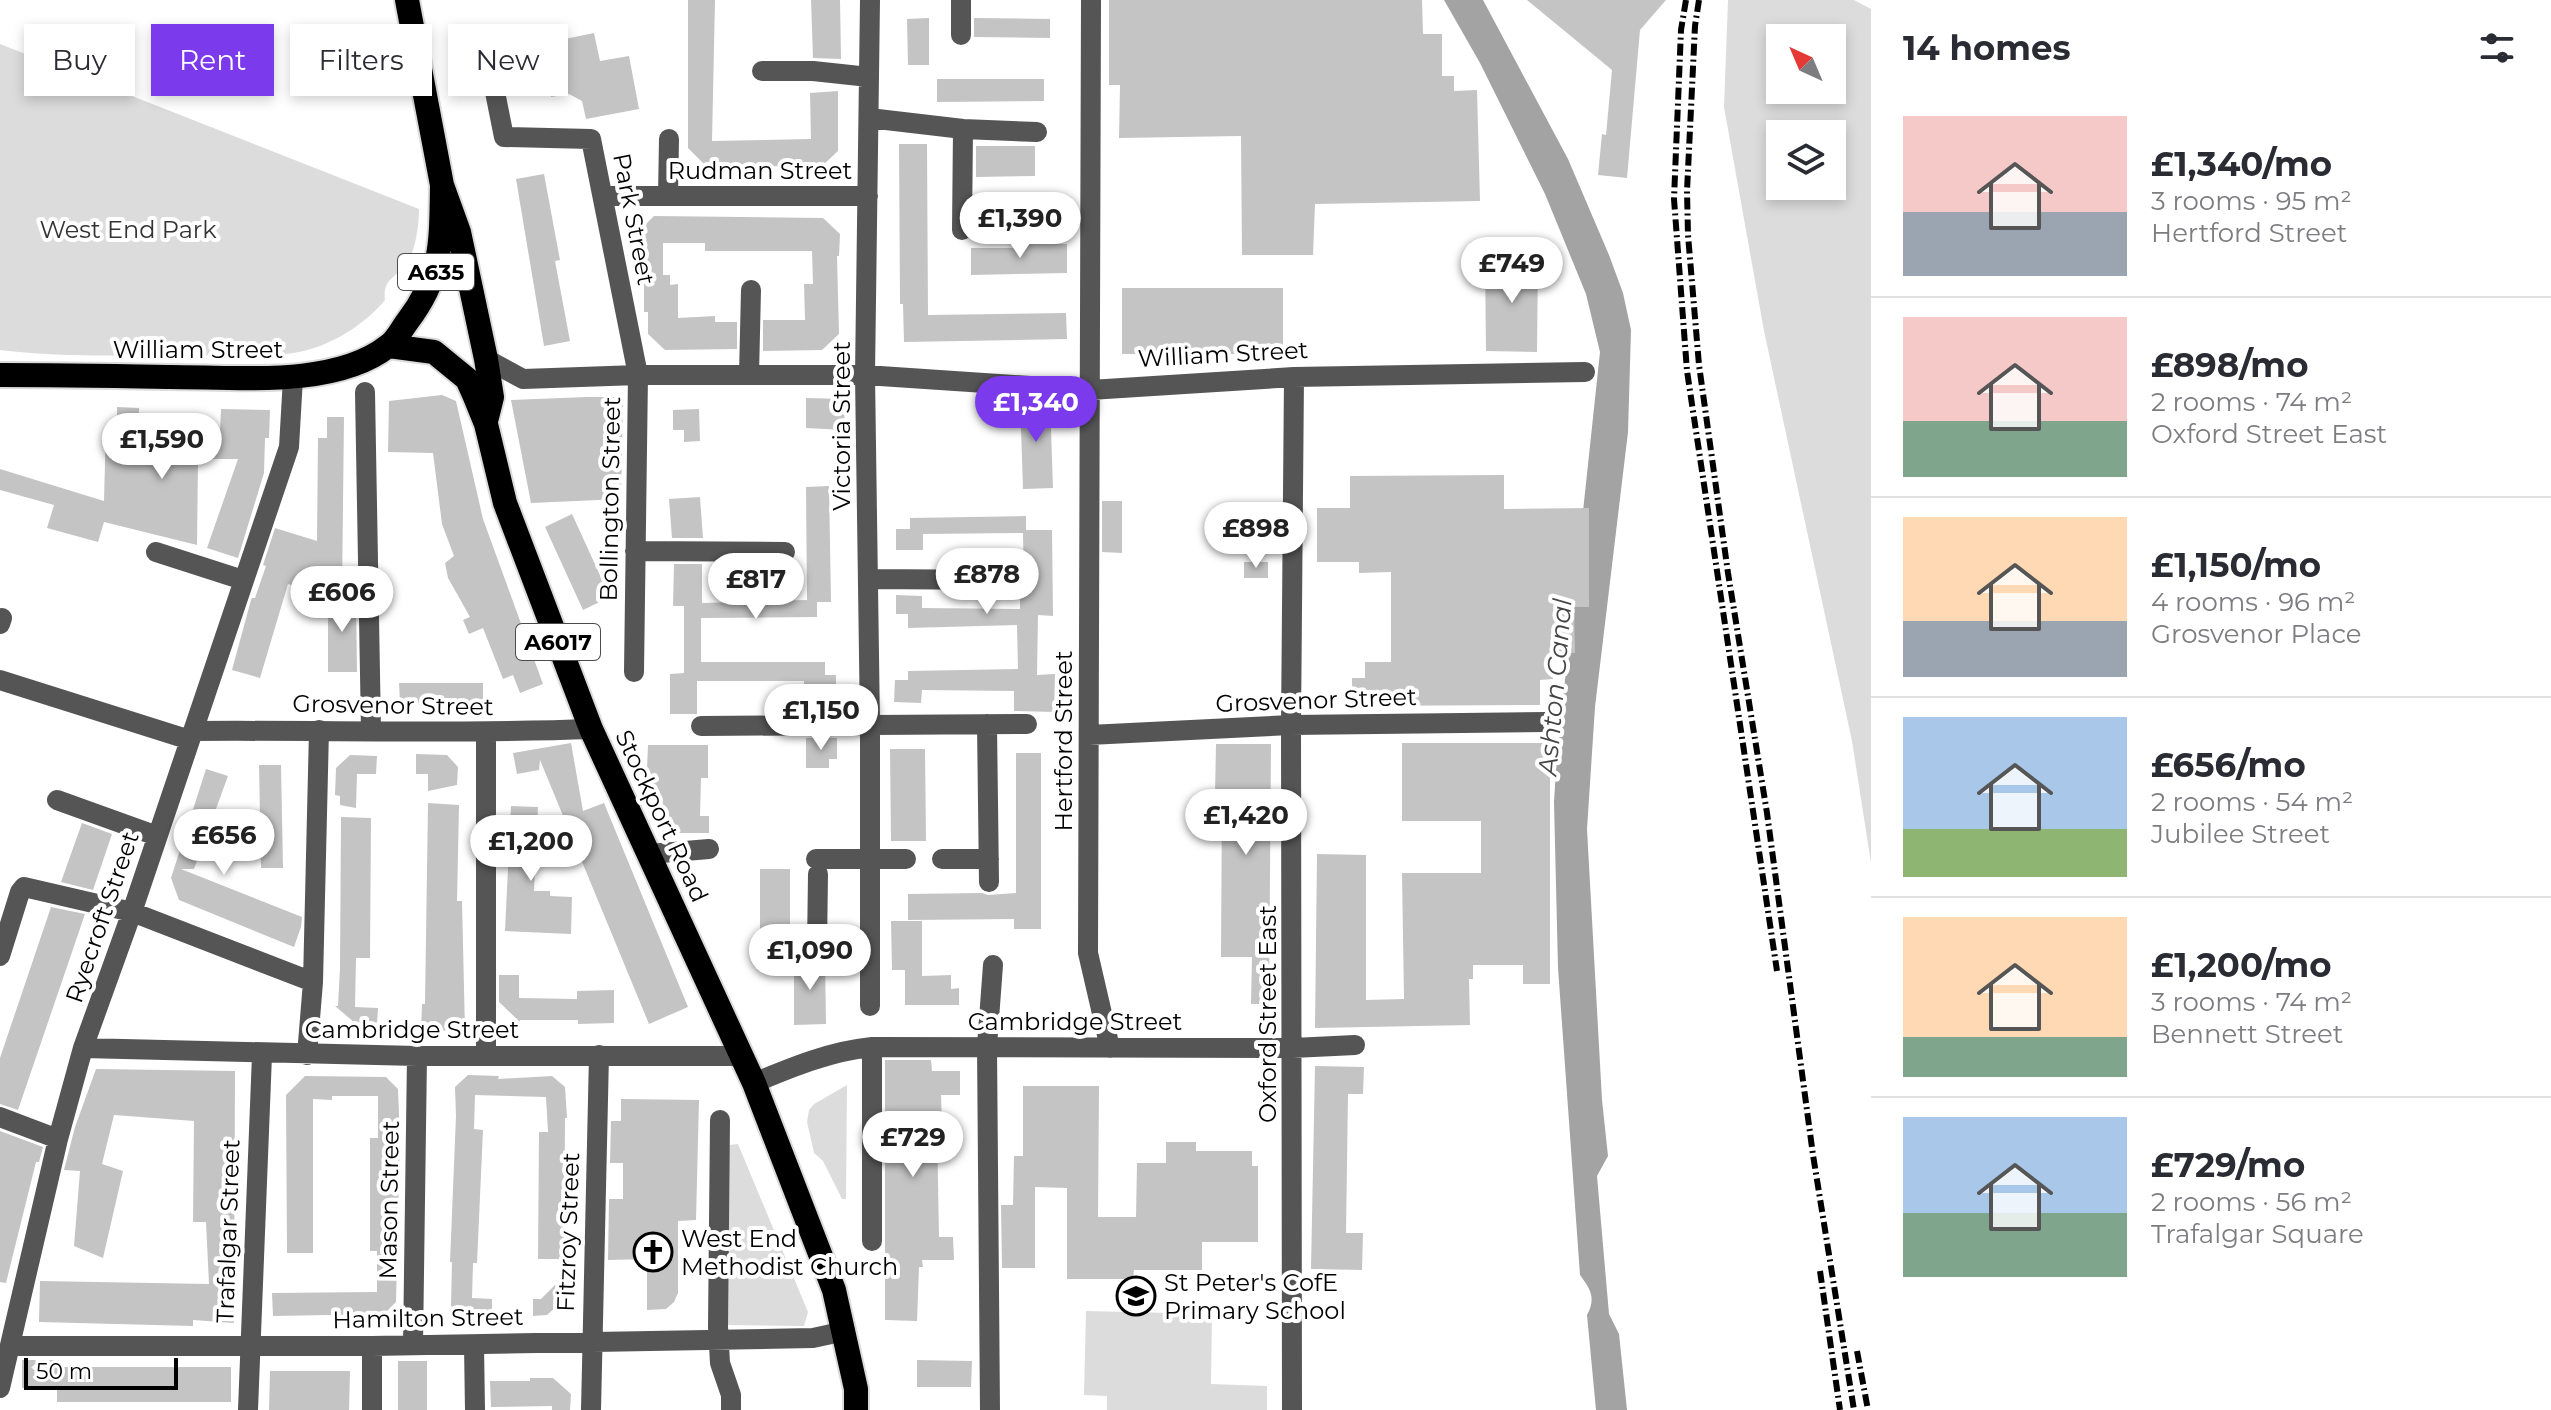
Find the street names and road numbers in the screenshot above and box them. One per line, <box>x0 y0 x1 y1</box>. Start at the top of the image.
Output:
street label: Park Street <box>607 151 661 288</box>
street label: Rudman Street <box>668 156 852 185</box>
road number: A635 <box>398 254 474 290</box>
street label: William Street <box>113 335 284 364</box>
street label: William Street <box>1137 335 1309 373</box>
street label: Victoria Street <box>827 341 856 511</box>
street label: Bollington Street <box>594 396 626 602</box>
road number: A6017 <box>516 624 600 660</box>
street label: Hertford Street <box>1049 650 1078 832</box>
street label: Grosvenor Street <box>1215 682 1417 718</box>
street label: Grosvenor Street <box>292 689 494 721</box>
street label: Stockport Road <box>609 725 715 907</box>
street label: Ryecroft Street <box>59 827 145 1006</box>
street label: Oxford Street East <box>1253 905 1282 1123</box>
street label: Cambridge Street <box>968 1007 1183 1036</box>
street label: Cambridge Street <box>305 1015 520 1044</box>
street label: Mason Street <box>373 1120 405 1280</box>
street label: Trafalgar Street <box>210 1138 246 1323</box>
street label: Fitzroy Street <box>551 1152 585 1312</box>
street label: Hamilton Street <box>332 1302 524 1334</box>

